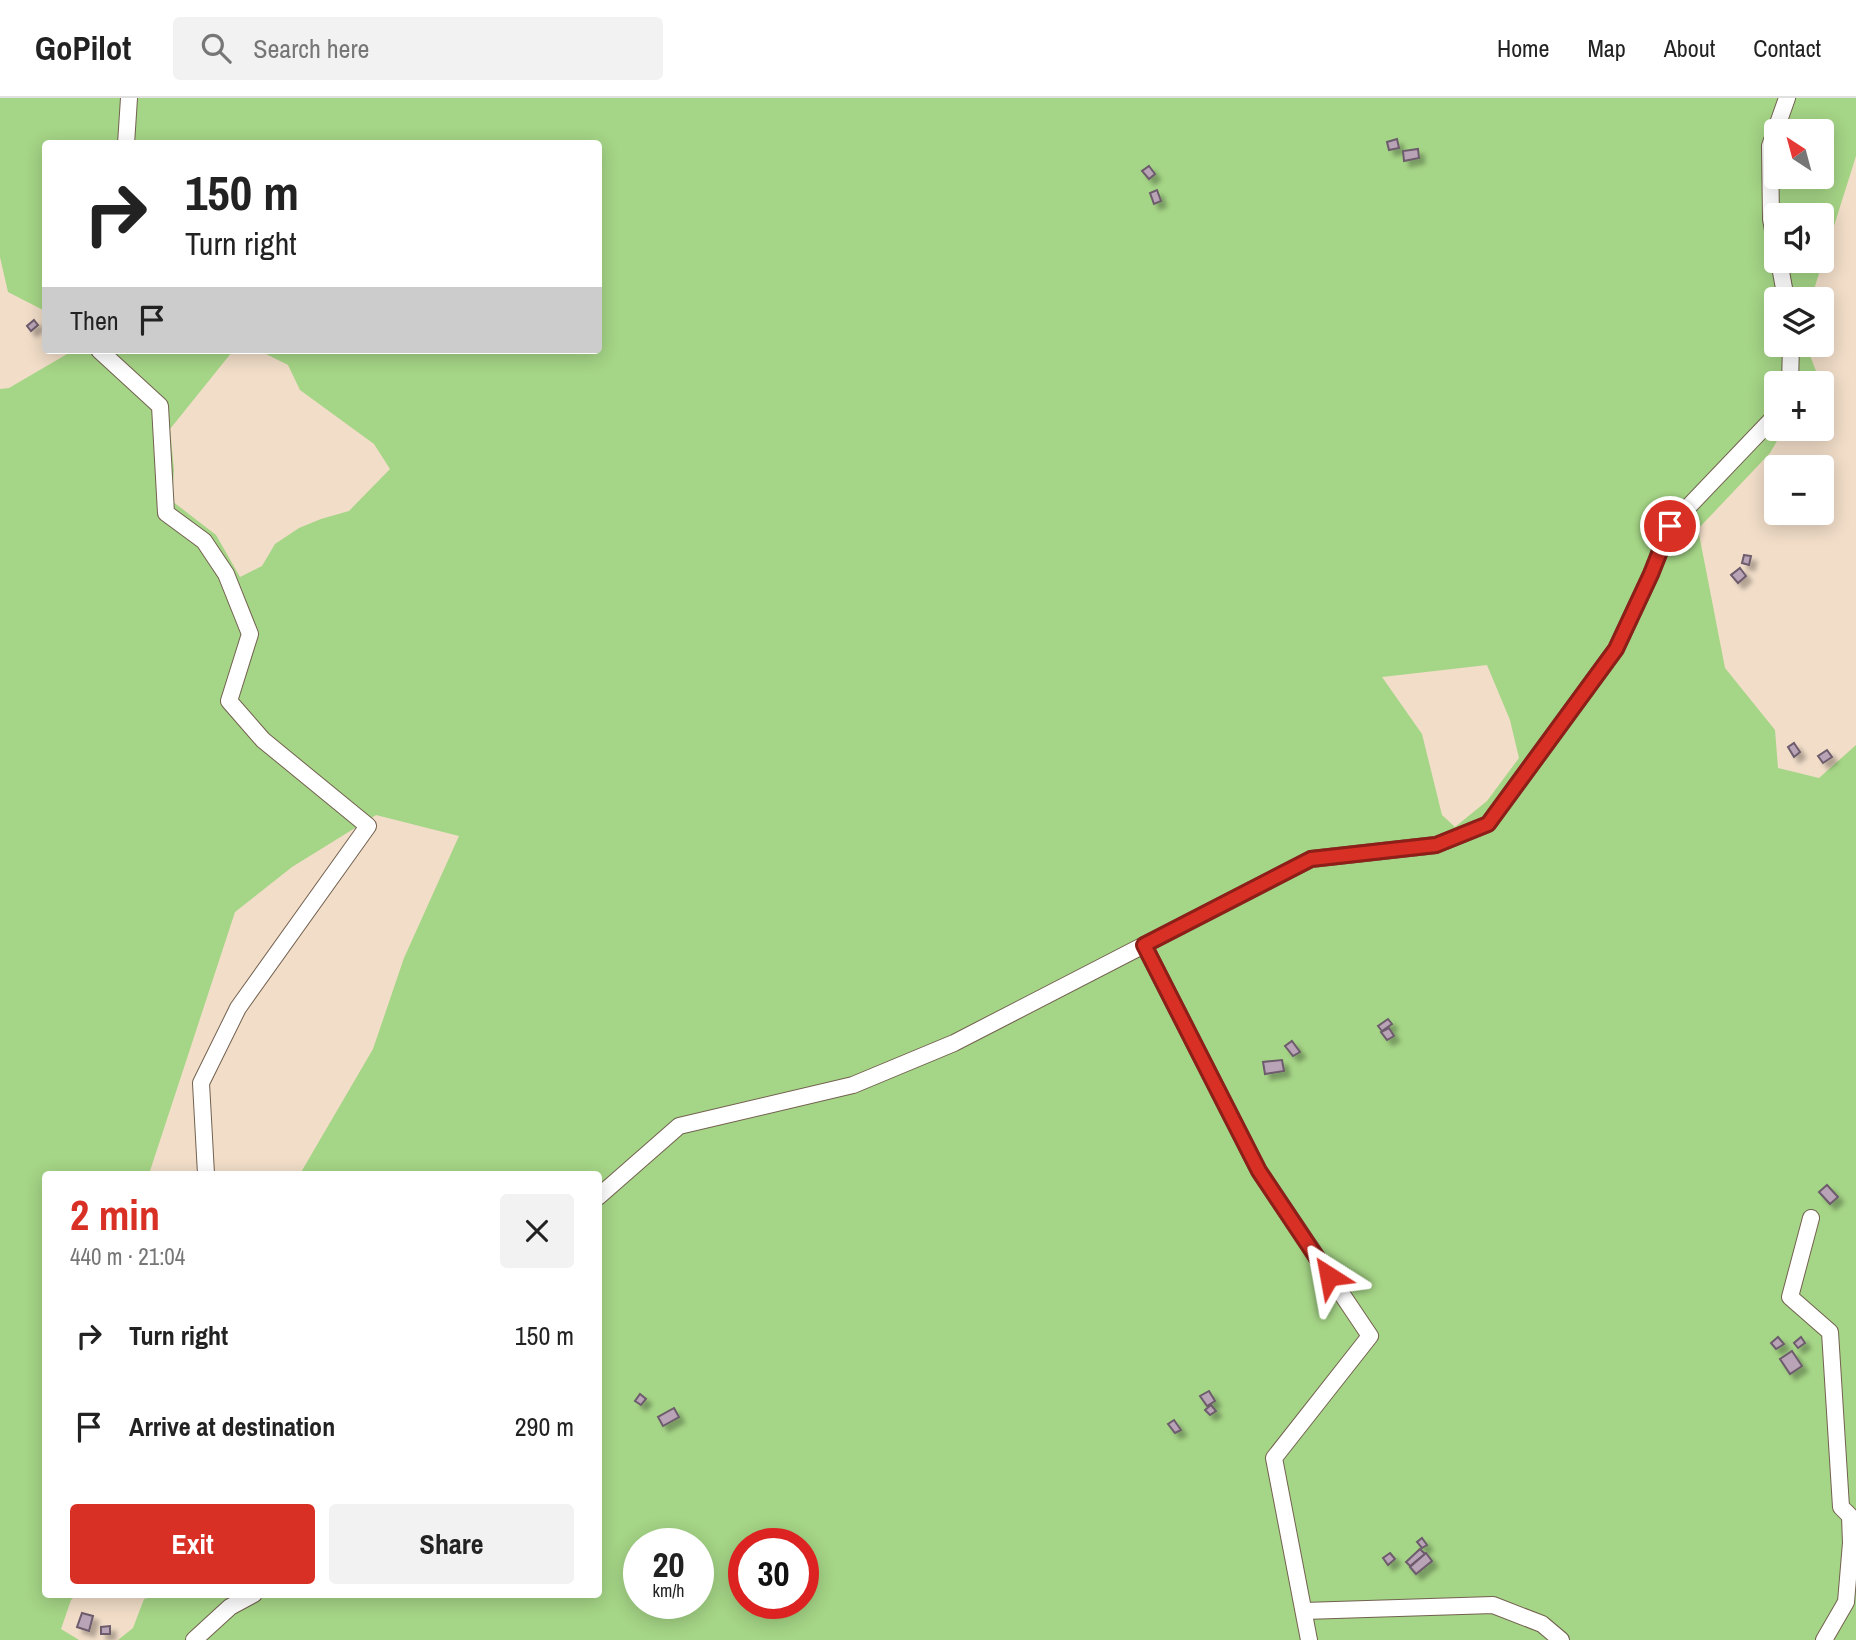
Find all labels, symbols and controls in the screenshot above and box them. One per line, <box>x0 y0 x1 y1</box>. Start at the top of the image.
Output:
search box <box>173 17 663 80</box>
text: GoPilot <box>35 26 131 70</box>
icon: search <box>197 29 235 67</box>
text: Search here <box>253 31 369 66</box>
text: Home <box>1497 32 1549 64</box>
text: Map <box>1587 32 1626 64</box>
text: About <box>1664 32 1715 64</box>
text: Contact <box>1753 32 1821 64</box>
north arrow <box>1764 119 1834 189</box>
map controls <box>1764 119 1834 525</box>
text: 150 m <box>185 159 299 225</box>
icon: right <box>70 168 161 259</box>
button: sound <box>1764 203 1834 273</box>
text: Turn right <box>185 222 297 265</box>
button: layers <box>1764 287 1834 357</box>
icon: arrive <box>133 301 171 339</box>
text: Then <box>70 303 119 338</box>
button: + <box>1764 371 1834 441</box>
button: − <box>1764 455 1834 525</box>
pin <box>1640 496 1700 556</box>
icon: arrive <box>1651 507 1689 545</box>
text: 2 min <box>70 1187 160 1243</box>
button: close <box>500 1194 574 1268</box>
position arrow <box>1292 1239 1366 1313</box>
text: 440 m · 21:04 <box>70 1241 185 1272</box>
icon: right <box>70 1317 108 1355</box>
text: Turn right <box>129 1318 228 1353</box>
text: 150 m <box>515 1318 574 1353</box>
icon: arrive <box>70 1408 108 1446</box>
text: Arrive at destination <box>129 1409 335 1444</box>
text: 290 m <box>515 1409 574 1444</box>
button: Exit <box>70 1504 315 1584</box>
button: Share <box>329 1504 574 1584</box>
speed limit sign: 30 <box>728 1528 819 1619</box>
text: 20 <box>653 1541 684 1588</box>
text: km/h <box>653 1578 685 1603</box>

